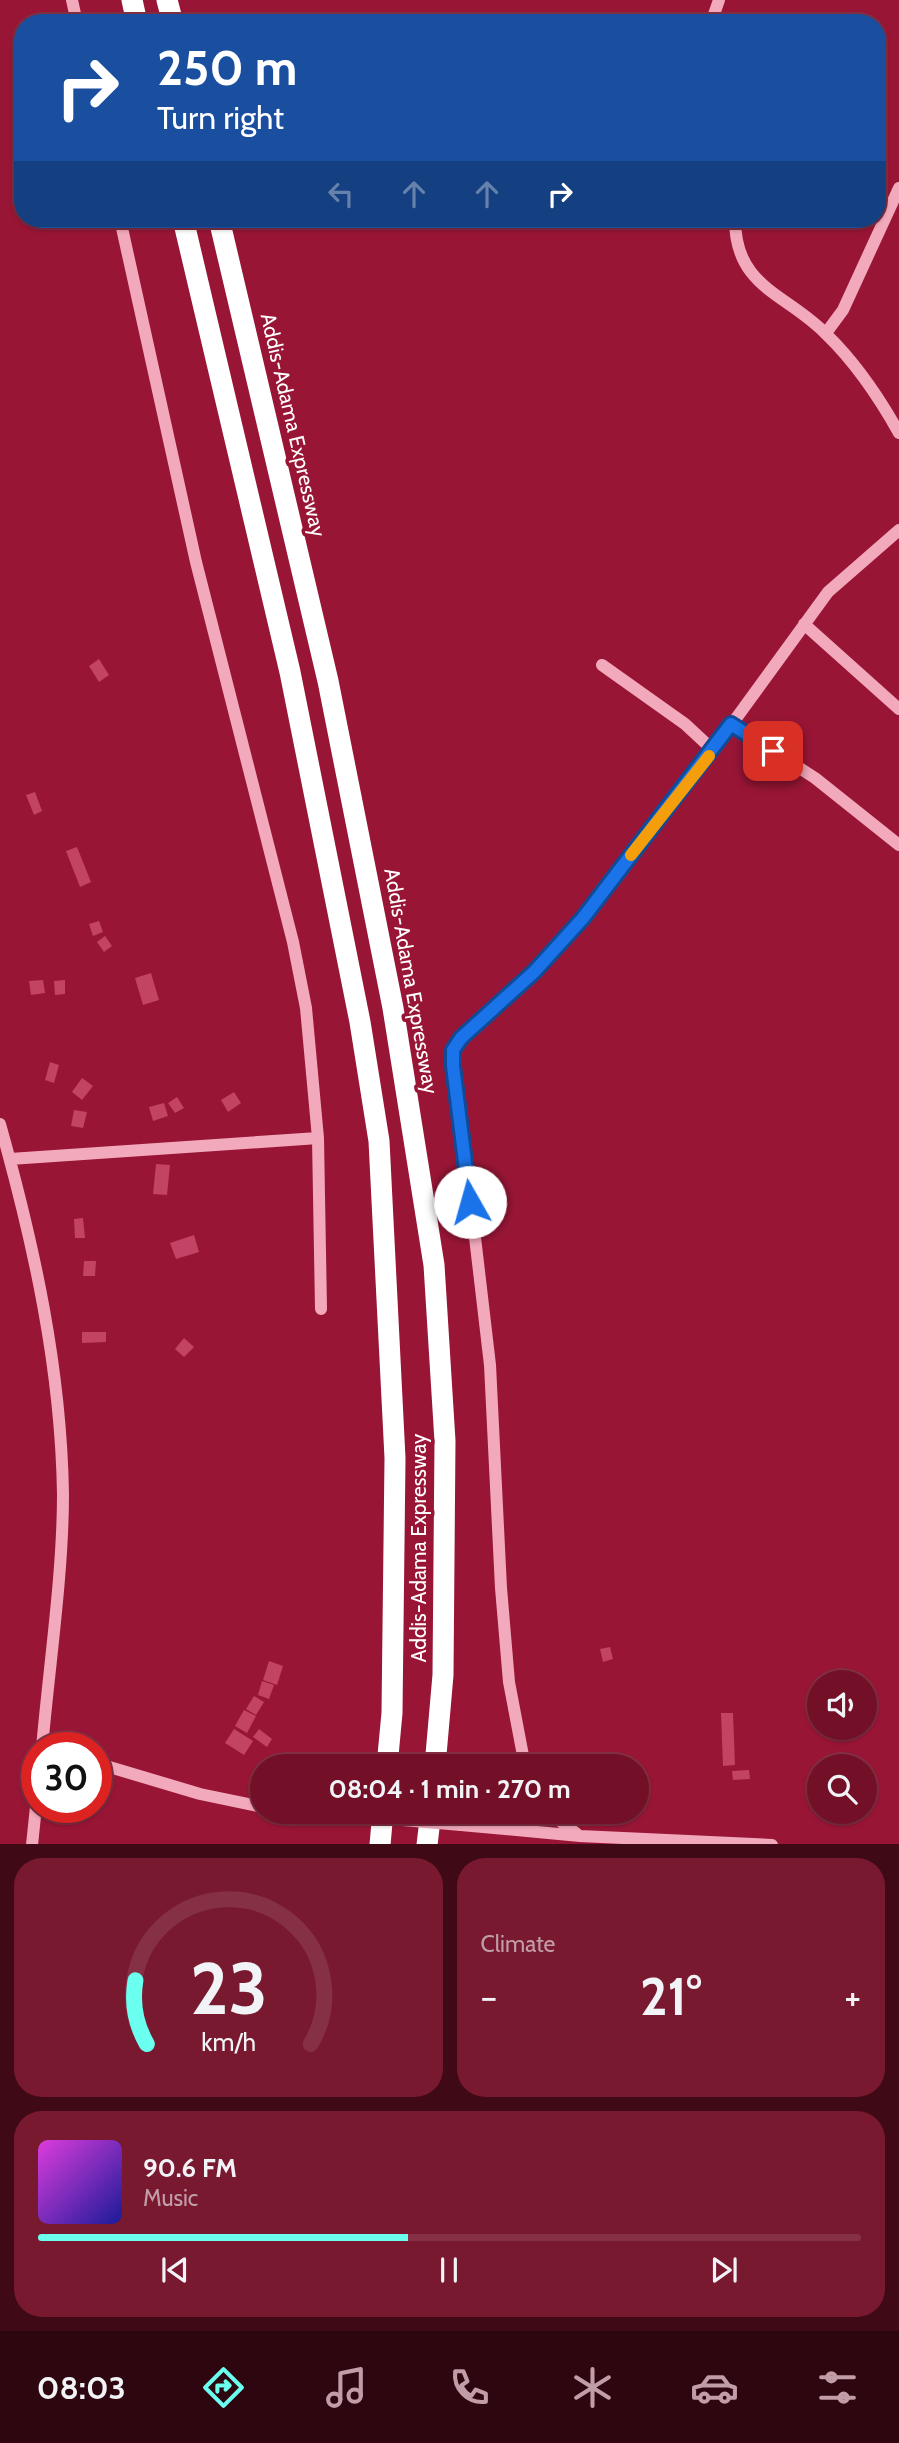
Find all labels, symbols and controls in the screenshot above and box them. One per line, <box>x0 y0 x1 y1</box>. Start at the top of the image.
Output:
text: 250 m <box>157 38 297 97</box>
icon: right <box>42 42 133 133</box>
text: Turn right <box>157 98 284 137</box>
icon: left <box>322 175 360 213</box>
icon: ahead <box>395 175 433 213</box>
icon: ahead <box>468 175 506 213</box>
icon: right <box>541 175 579 213</box>
street label: Addis-Adama Expressway <box>256 311 332 540</box>
pin <box>743 721 803 781</box>
icon: arrive <box>754 732 792 770</box>
street label: Addis-Adama Expressway <box>379 866 444 1096</box>
position arrow <box>433 1165 507 1239</box>
street label: Addis-Adama Expressway <box>406 1433 431 1662</box>
map controls <box>807 1670 877 1824</box>
button: sound <box>807 1670 877 1740</box>
speed limit sign: 30 <box>21 1732 112 1823</box>
button: search <box>807 1754 877 1824</box>
text: 08:04 · 1 min · 270 m <box>328 1773 571 1805</box>
text: Climate <box>481 1930 555 1958</box>
text: 23 <box>189 1944 267 2032</box>
text: 21° <box>640 1965 702 2028</box>
text: − <box>481 1973 497 2020</box>
text: + <box>844 1973 861 2020</box>
text: km/h <box>201 2026 256 2056</box>
text: 90.6 FM <box>143 2152 237 2184</box>
text: Music <box>143 2184 198 2212</box>
icon: previous <box>156 2251 194 2289</box>
icon: pause <box>430 2251 468 2289</box>
icon: next <box>705 2251 743 2289</box>
icon: directions <box>199 2363 248 2412</box>
icon: music <box>322 2363 371 2412</box>
icon: phone <box>445 2363 494 2412</box>
icon: climate <box>568 2363 617 2412</box>
icon: car <box>690 2363 739 2412</box>
icon: filters <box>813 2363 862 2412</box>
text: 08:03 <box>37 2368 126 2407</box>

